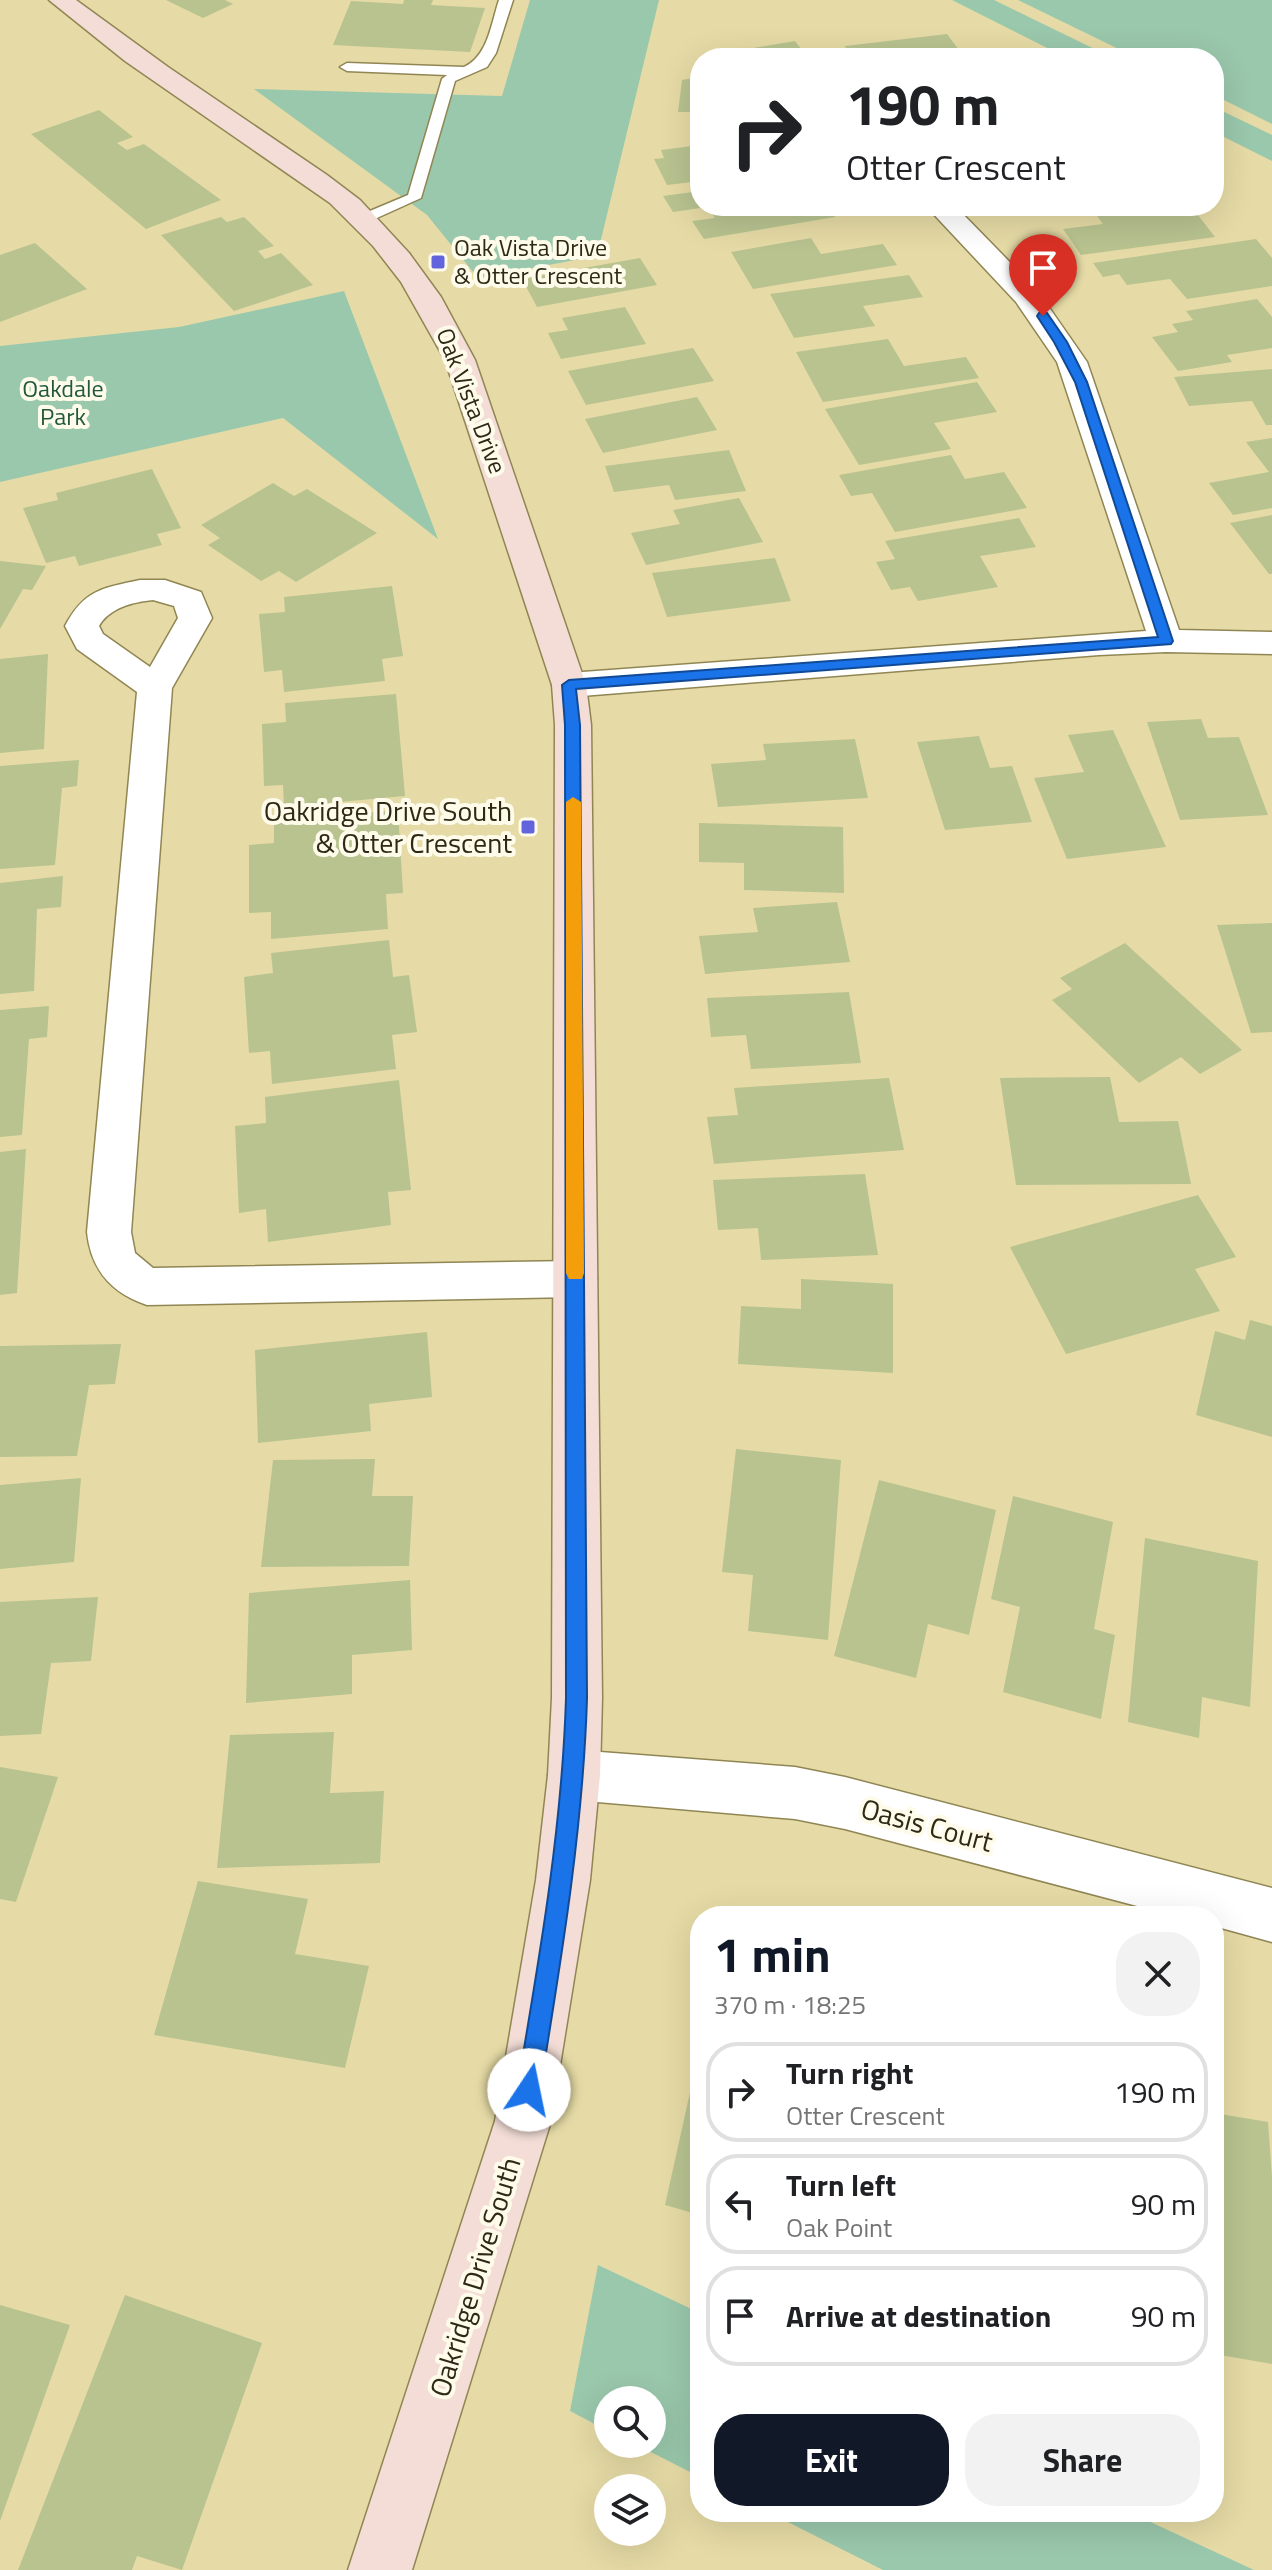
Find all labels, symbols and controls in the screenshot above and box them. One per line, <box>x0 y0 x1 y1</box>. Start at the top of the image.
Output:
text: 190 m <box>846 62 999 147</box>
icon: right <box>714 80 818 184</box>
text: Otter Crescent <box>846 139 1066 194</box>
place label: Oak Vista Drive & Otter Crescent <box>454 229 623 293</box>
pin <box>1009 234 1077 316</box>
icon: arrive <box>1021 246 1065 290</box>
marker: Oak Vista Drive & Otter Crescent <box>429 253 447 271</box>
street label: Oak Vista Drive <box>428 323 516 479</box>
park label: Oakdale Park <box>22 370 104 434</box>
place label: Oakridge Drive South & Otter Crescent <box>264 789 512 864</box>
marker: Oakridge Drive South & Otter Crescent <box>519 818 537 836</box>
street label: Oasis Court <box>856 1786 998 1863</box>
text: 1 min <box>714 1918 831 1991</box>
button: close <box>1116 1932 1200 2016</box>
text: 370 m · 18:25 <box>714 1985 866 2024</box>
position arrow <box>487 2048 571 2132</box>
text: Turn right <box>786 2050 914 2096</box>
text: 190 m <box>1114 2069 1196 2115</box>
icon: right <box>718 2070 762 2114</box>
text: Otter Crescent <box>786 2096 945 2135</box>
street label: Oakridge Drive South <box>418 2152 531 2402</box>
text: Turn left <box>786 2162 896 2208</box>
text: 90 m <box>1131 2181 1196 2227</box>
icon: left <box>718 2182 762 2226</box>
text: Oak Point <box>786 2208 892 2247</box>
text: Arrive at destination <box>786 2293 1051 2339</box>
text: 90 m <box>1131 2293 1196 2339</box>
icon: arrive <box>718 2294 762 2338</box>
map controls <box>594 2386 666 2546</box>
button: search <box>594 2386 666 2458</box>
button: Exit <box>714 2414 949 2506</box>
button: Share <box>965 2414 1200 2506</box>
button: layers <box>594 2474 666 2546</box>

